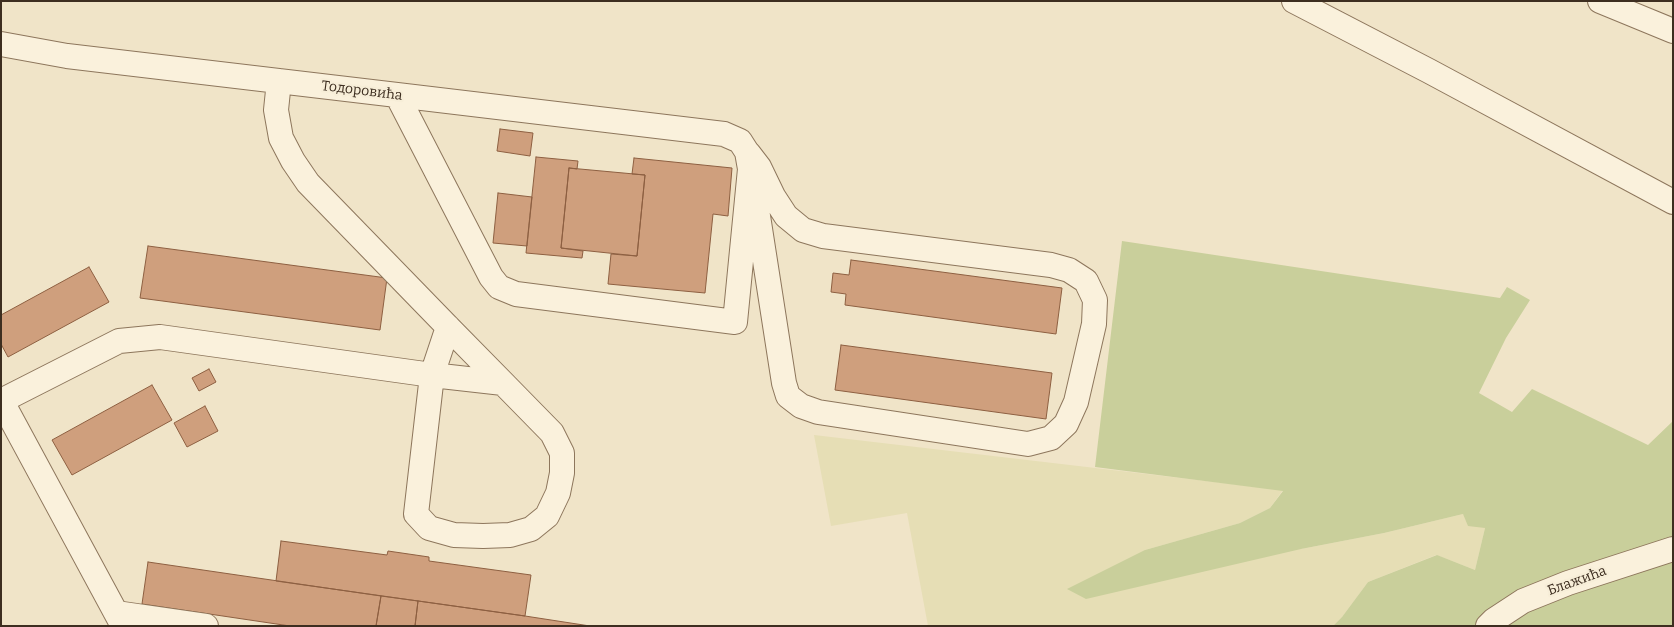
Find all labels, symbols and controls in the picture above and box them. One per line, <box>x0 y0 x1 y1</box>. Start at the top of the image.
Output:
street label: Тодоровића <box>321 78 403 104</box>
street label: Блажића <box>1545 563 1609 599</box>

